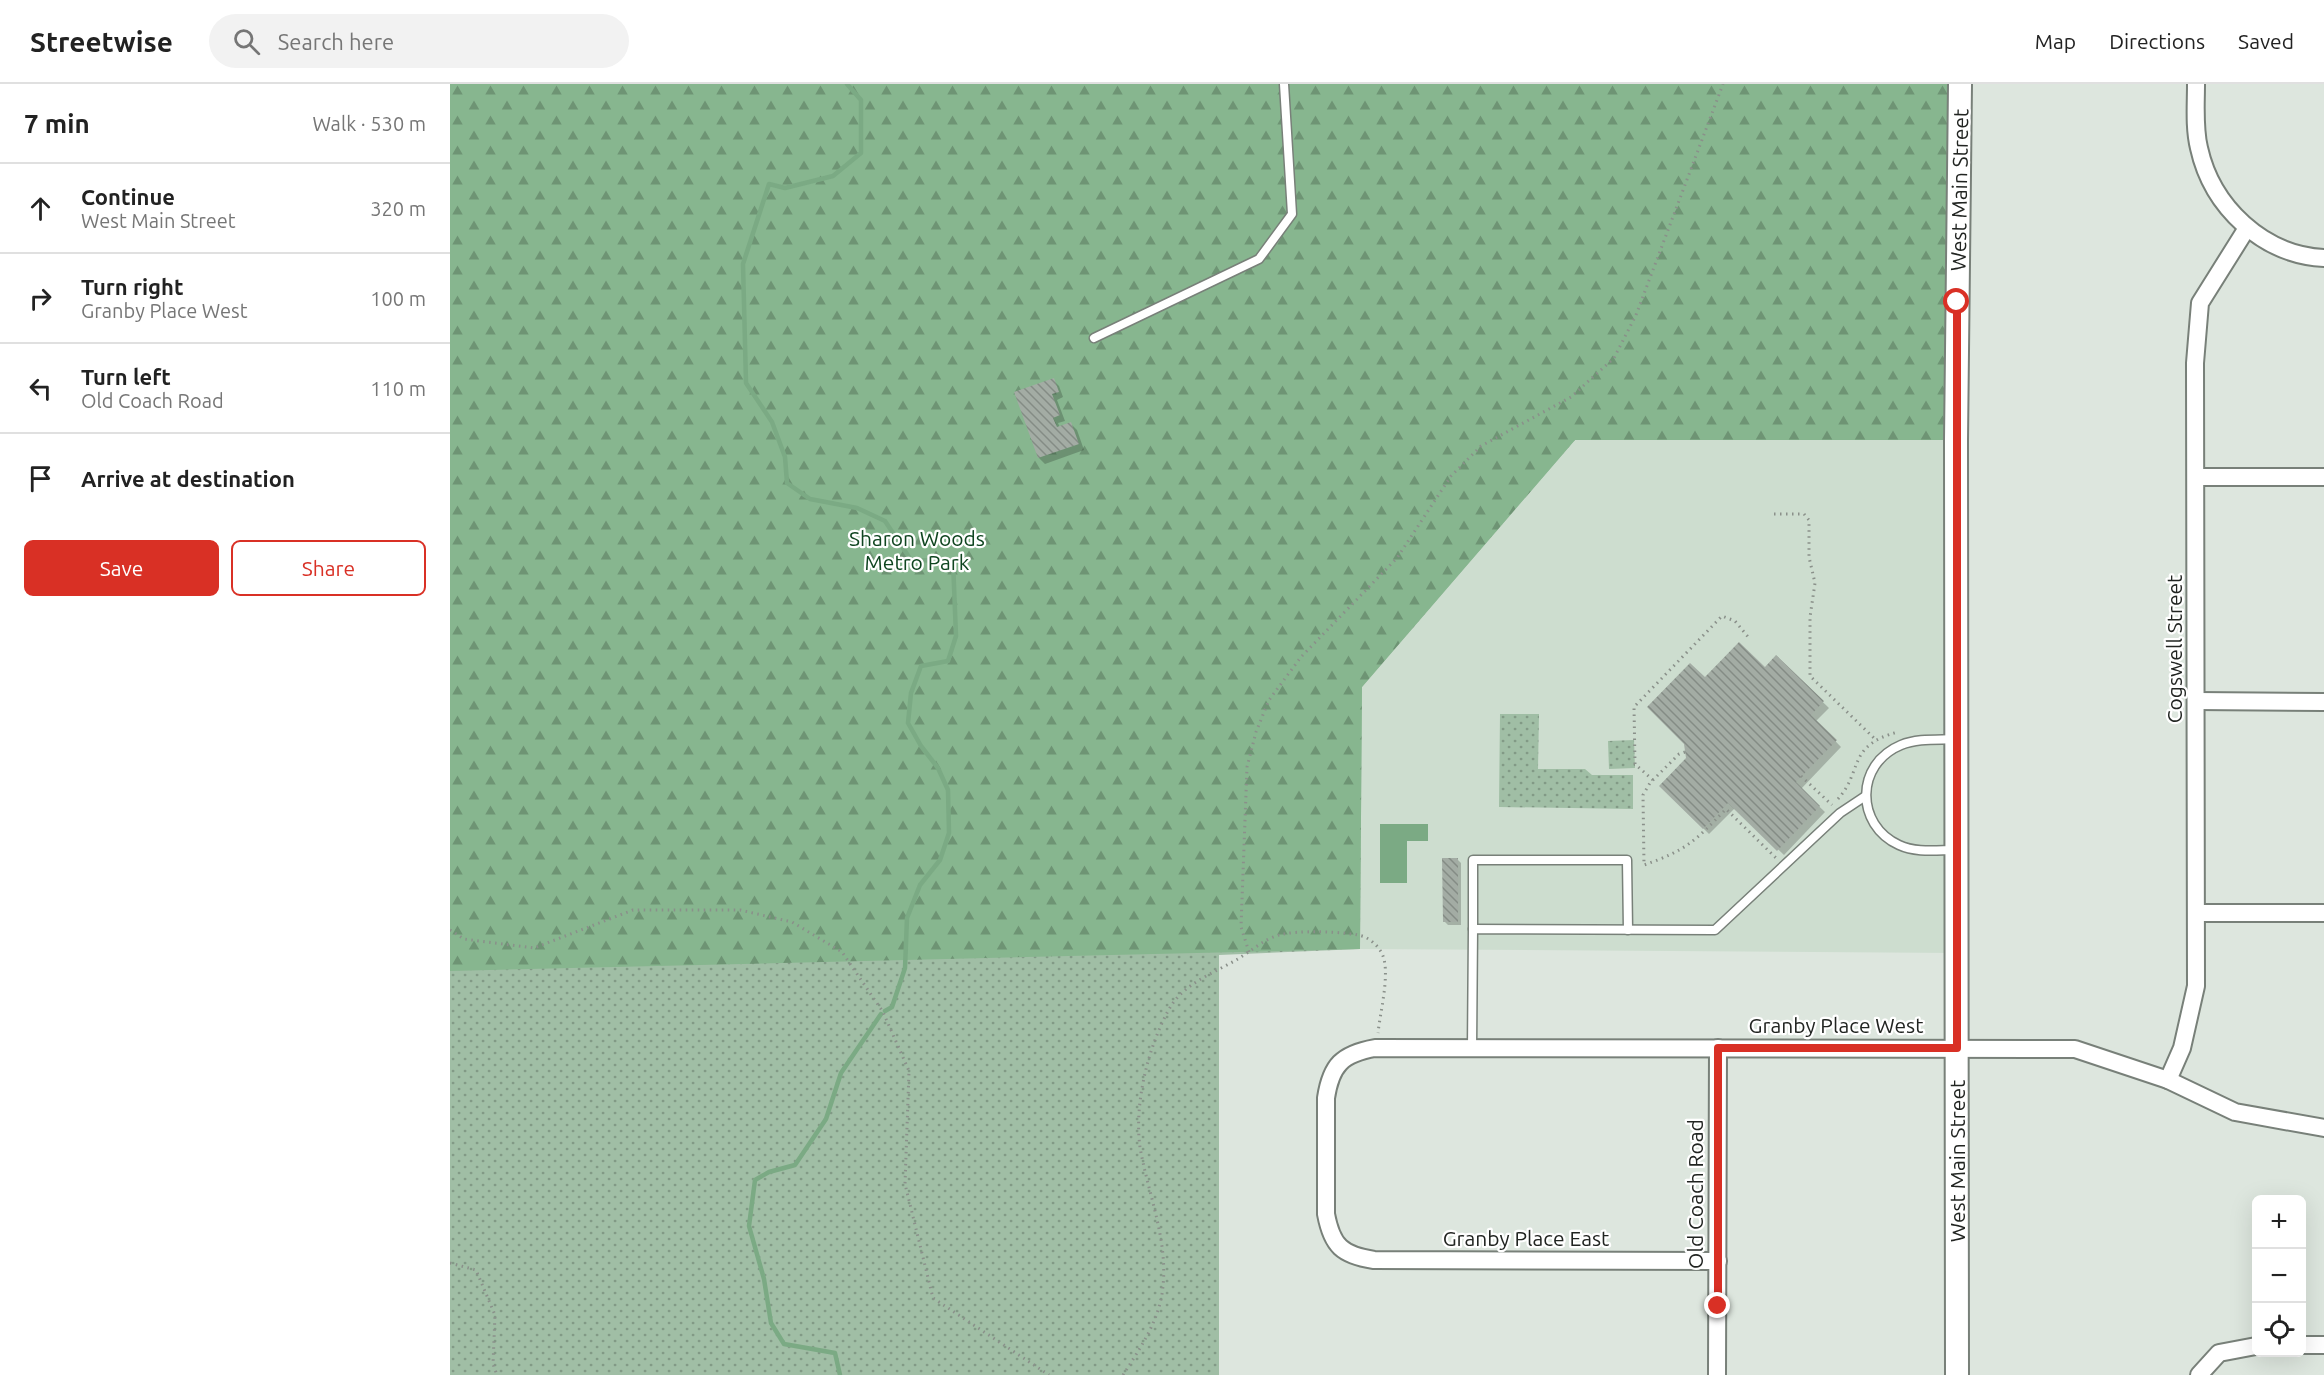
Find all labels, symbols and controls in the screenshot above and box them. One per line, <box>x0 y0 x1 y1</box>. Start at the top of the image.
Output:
search box <box>209 14 629 68</box>
icon: search <box>230 25 263 58</box>
text: Streetwise <box>30 26 173 57</box>
text: Search here <box>278 29 394 54</box>
text: Map <box>2035 29 2076 53</box>
text: Directions <box>2109 29 2205 53</box>
text: Saved <box>2238 29 2294 53</box>
text: 7 min <box>24 109 90 138</box>
street label: West Main Street <box>1946 109 1972 271</box>
text: Walk · 530 m <box>313 112 426 135</box>
text: Continue <box>81 184 175 209</box>
icon: ahead <box>24 192 57 225</box>
text: 320 m <box>370 197 426 220</box>
text: West Main Street <box>81 209 236 232</box>
text: Turn right <box>81 274 183 299</box>
icon: right <box>24 282 57 315</box>
text: 100 m <box>370 287 426 310</box>
route start <box>1943 288 1969 314</box>
text: Granby Place West <box>81 299 248 322</box>
text: Turn left <box>81 364 171 389</box>
icon: left <box>24 372 57 405</box>
text: 110 m <box>370 377 426 400</box>
text: Old Coach Road <box>81 389 224 412</box>
icon: arrive <box>24 462 57 495</box>
text: Arrive at destination <box>81 466 295 491</box>
park label: Sharon Woods Metro Park <box>849 526 985 574</box>
button: Save <box>24 540 219 596</box>
button: Share <box>231 540 426 596</box>
street label: Cogswell Street <box>2162 575 2186 723</box>
street label: Granby Place West <box>1749 1013 1923 1037</box>
street label: West Main Street <box>1945 1080 1969 1242</box>
street label: Old Coach Road <box>1683 1119 1707 1269</box>
map controls <box>2252 1195 2306 1357</box>
button: + <box>2252 1195 2306 1249</box>
street label: Granby Place East <box>1443 1226 1609 1250</box>
button: − <box>2252 1249 2306 1303</box>
route end <box>1704 1292 1730 1318</box>
button: locate <box>2252 1303 2306 1357</box>

